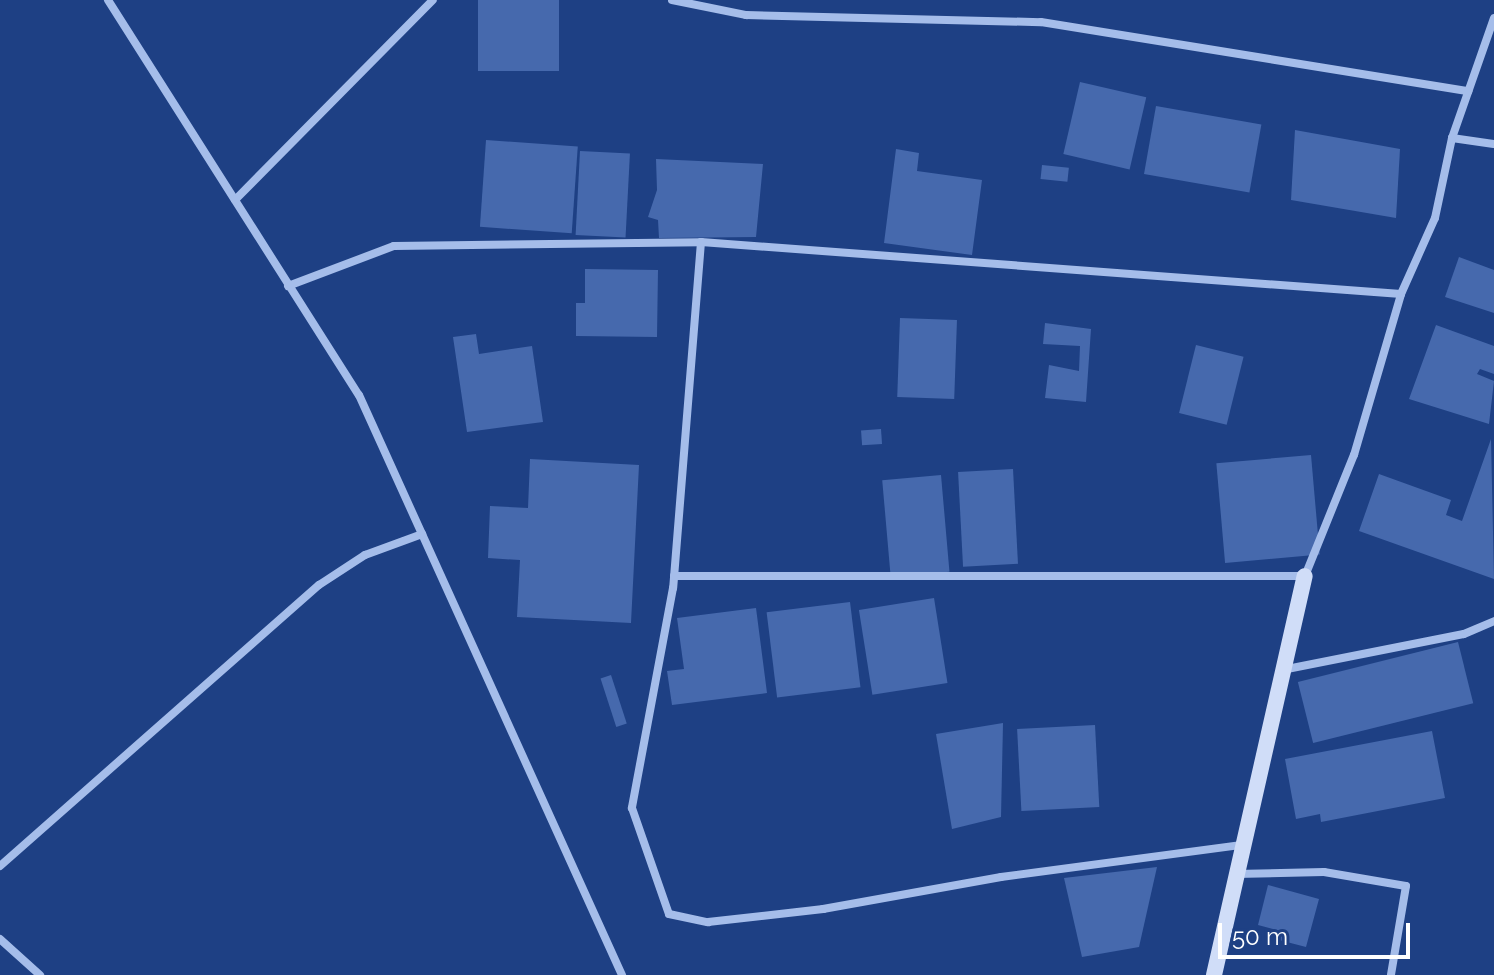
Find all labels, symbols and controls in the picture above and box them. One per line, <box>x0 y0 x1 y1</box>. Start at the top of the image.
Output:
scale bar <box>1222 907 1414 957</box>
text: 50 m <box>1232 922 1288 951</box>

